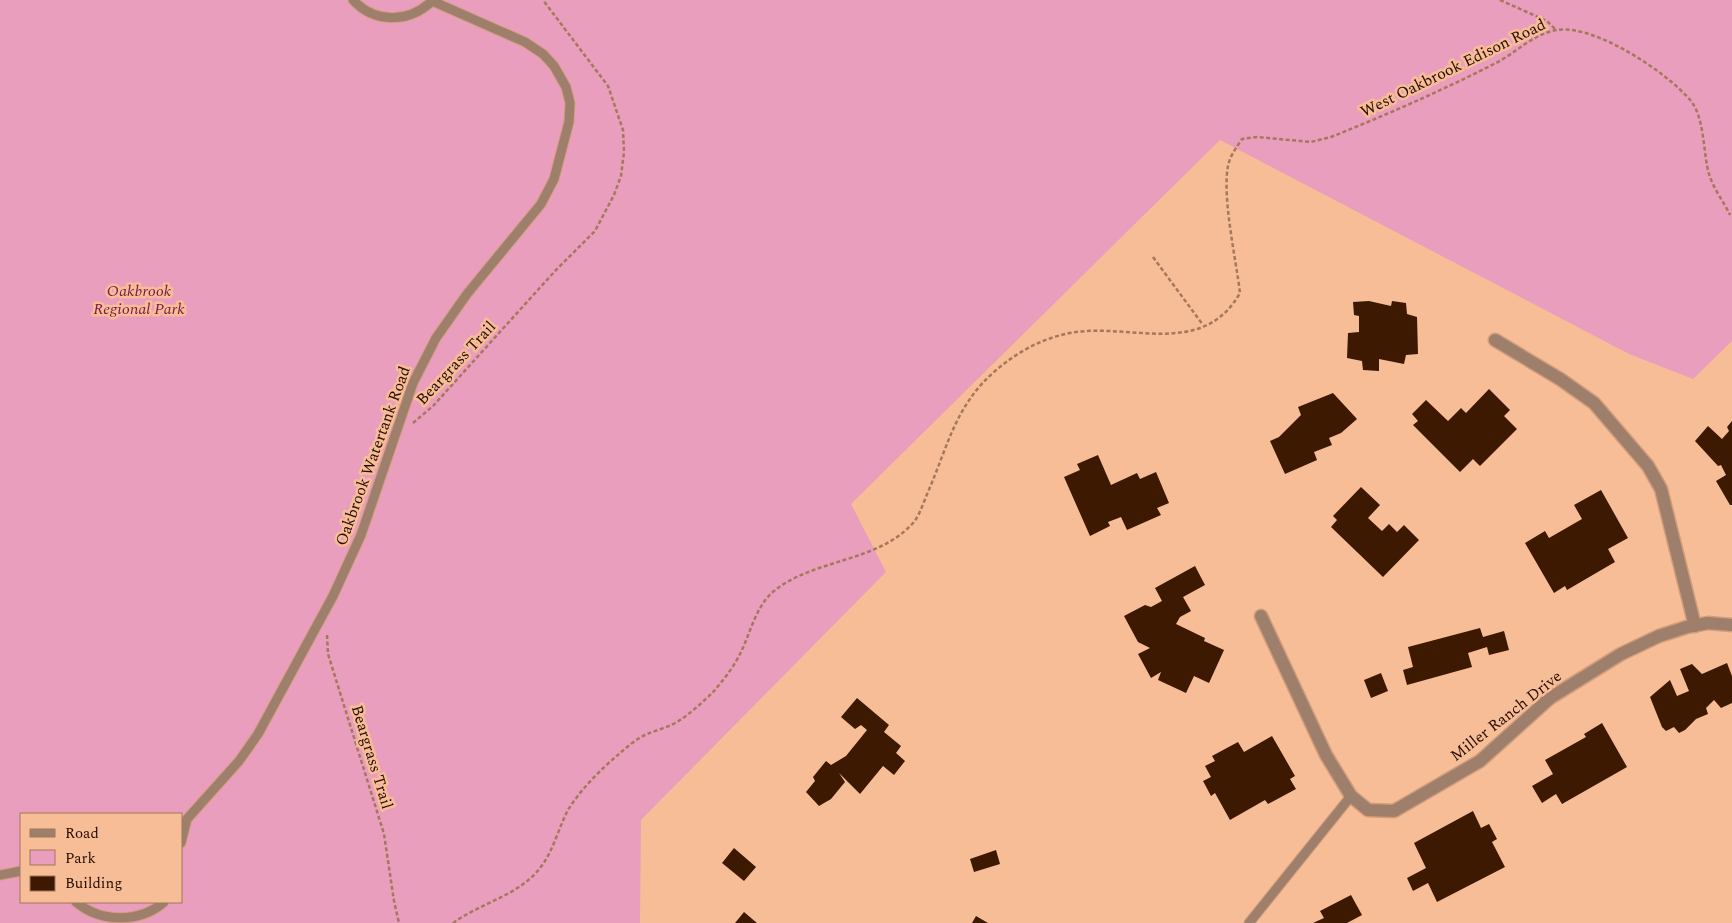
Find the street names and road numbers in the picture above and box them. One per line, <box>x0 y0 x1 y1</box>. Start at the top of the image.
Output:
street label: West Oakbrook Edison Road <box>1356 13 1550 123</box>
street label: Beargrass Trail <box>411 315 501 411</box>
street label: Oakbrook Watertank Road <box>329 363 417 549</box>
street label: Miller Ranch Drive <box>1445 665 1567 767</box>
street label: Beargrass Trail <box>345 702 399 812</box>

